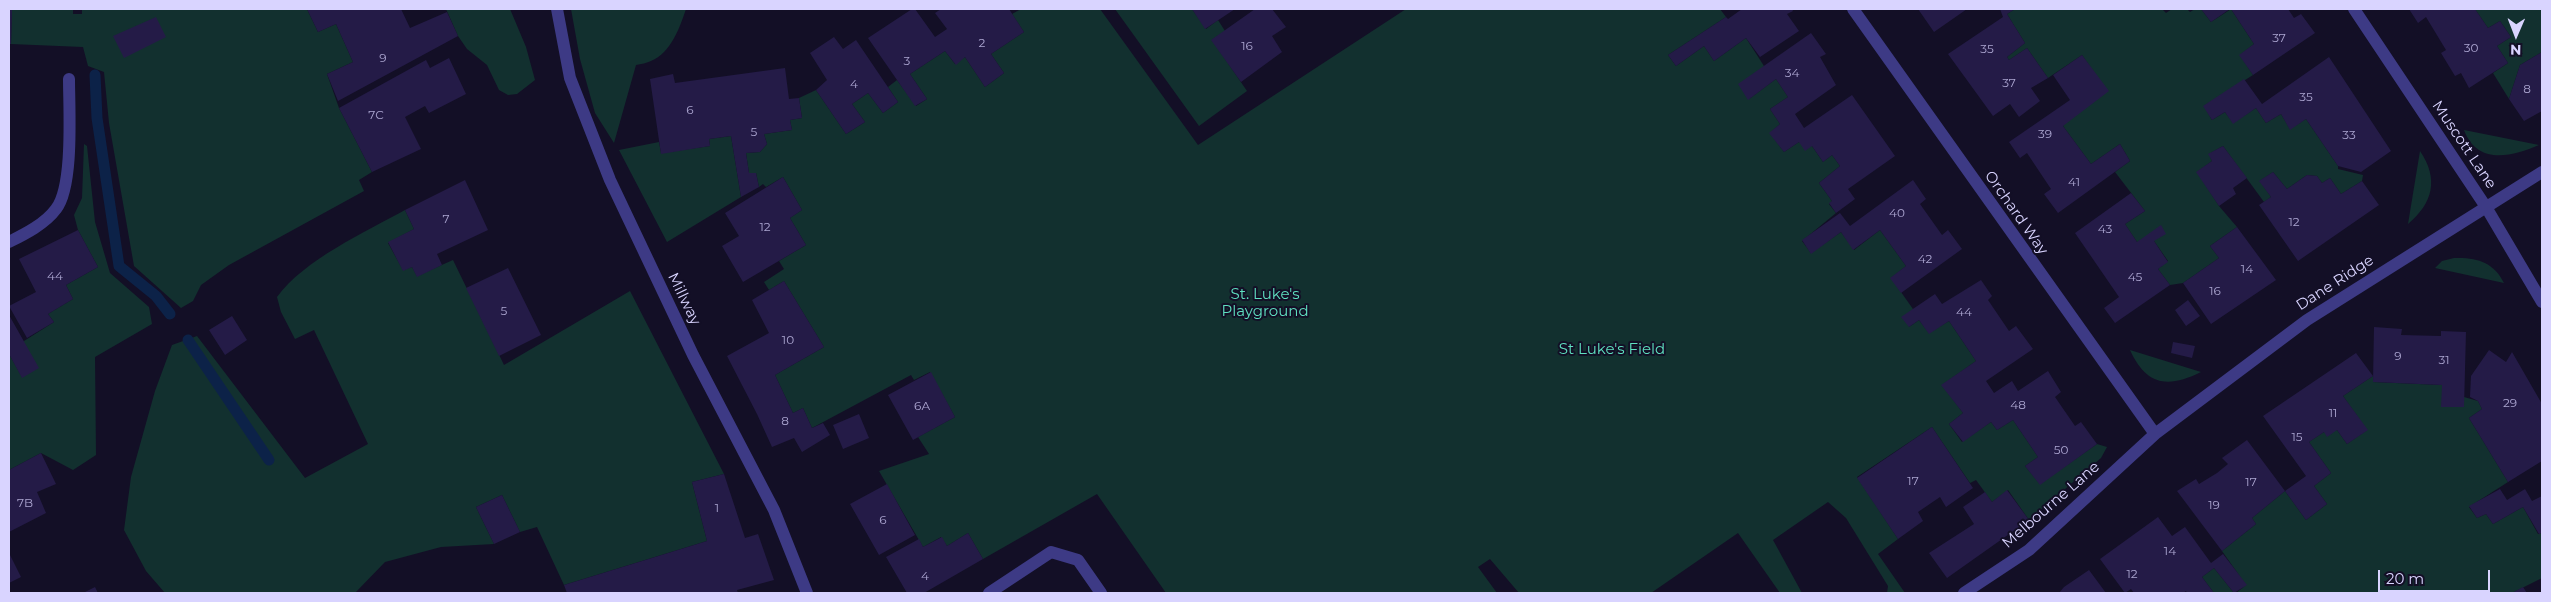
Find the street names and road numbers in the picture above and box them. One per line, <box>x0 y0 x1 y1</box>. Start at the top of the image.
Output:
street label: Muscott Lane <box>2428 98 2500 192</box>
street label: Orchard Way <box>1980 168 2052 258</box>
street label: Dane Ridge <box>2293 251 2377 315</box>
street label: Millway <box>664 270 704 328</box>
street label: Melbourne Lane <box>1999 458 2103 552</box>

